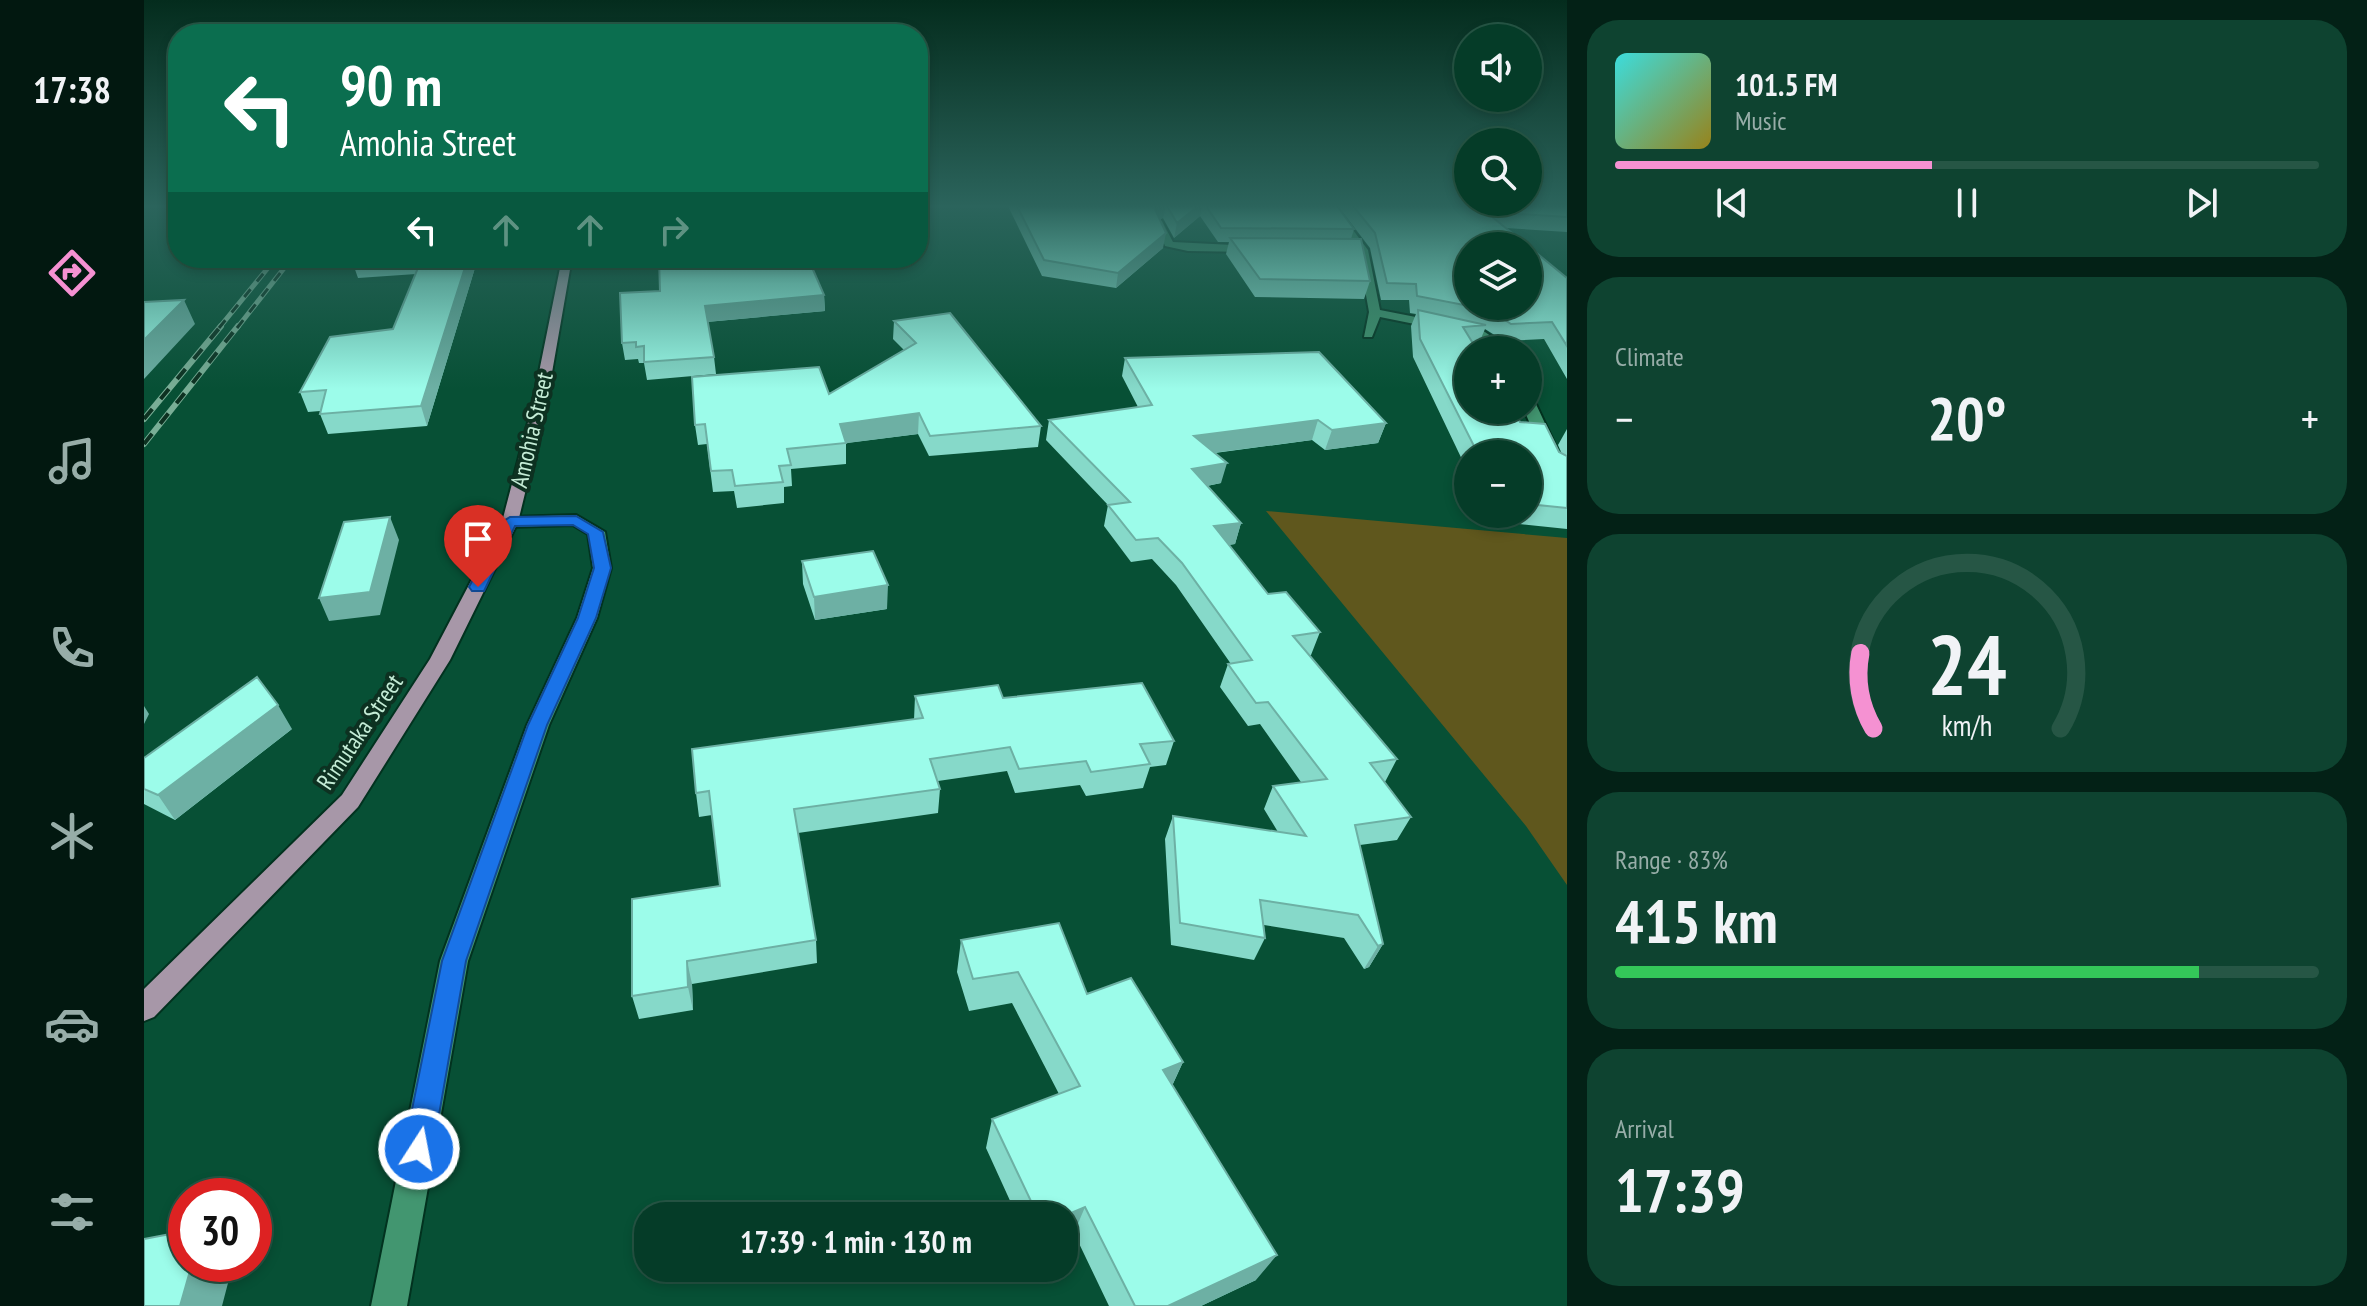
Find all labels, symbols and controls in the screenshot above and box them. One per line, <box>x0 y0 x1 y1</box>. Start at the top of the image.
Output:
map controls <box>1454 24 1542 528</box>
button: sound <box>1454 24 1542 112</box>
text: 90 m <box>340 49 442 121</box>
icon: left <box>208 56 312 160</box>
text: 101.5 FM <box>1735 65 1837 104</box>
text: 17:38 <box>33 66 111 113</box>
text: Music <box>1735 104 1787 137</box>
text: Amohia Street <box>340 119 516 166</box>
button: search <box>1454 128 1542 216</box>
icon: previous <box>1710 181 1754 225</box>
icon: pause <box>1945 181 1989 225</box>
icon: next <box>2180 181 2224 225</box>
icon: left <box>400 208 444 252</box>
icon: ahead <box>484 208 528 252</box>
icon: ahead <box>568 208 612 252</box>
icon: right <box>652 208 696 252</box>
button: layers <box>1454 232 1542 320</box>
icon: directions <box>44 245 100 301</box>
button: + <box>1454 336 1542 424</box>
text: Climate <box>1615 340 1684 373</box>
street label: Amohia Street <box>503 369 560 491</box>
text: 20° <box>1927 379 2007 457</box>
text: − <box>1615 390 1633 447</box>
text: + <box>2301 390 2319 447</box>
icon: music <box>44 433 100 489</box>
button: − <box>1454 440 1542 528</box>
pin <box>444 505 512 587</box>
icon: arrive <box>456 517 500 561</box>
text: 24 <box>1927 610 2007 718</box>
icon: phone <box>44 620 100 676</box>
street label: Rimutaka Street <box>310 668 410 795</box>
text: km/h <box>1942 707 1992 744</box>
icon: climate <box>44 808 100 864</box>
text: Range · 83% <box>1615 843 1728 876</box>
text: 415 km <box>1615 882 1778 960</box>
icon: car <box>44 996 100 1052</box>
position arrow <box>377 1107 461 1191</box>
text: Arrival <box>1615 1112 1674 1145</box>
text: 17:39 <box>1615 1151 1745 1229</box>
speed limit sign: 30 <box>168 1178 272 1282</box>
icon: filters <box>44 1184 100 1240</box>
text: 17:39 · 1 min · 130 m <box>740 1222 972 1261</box>

